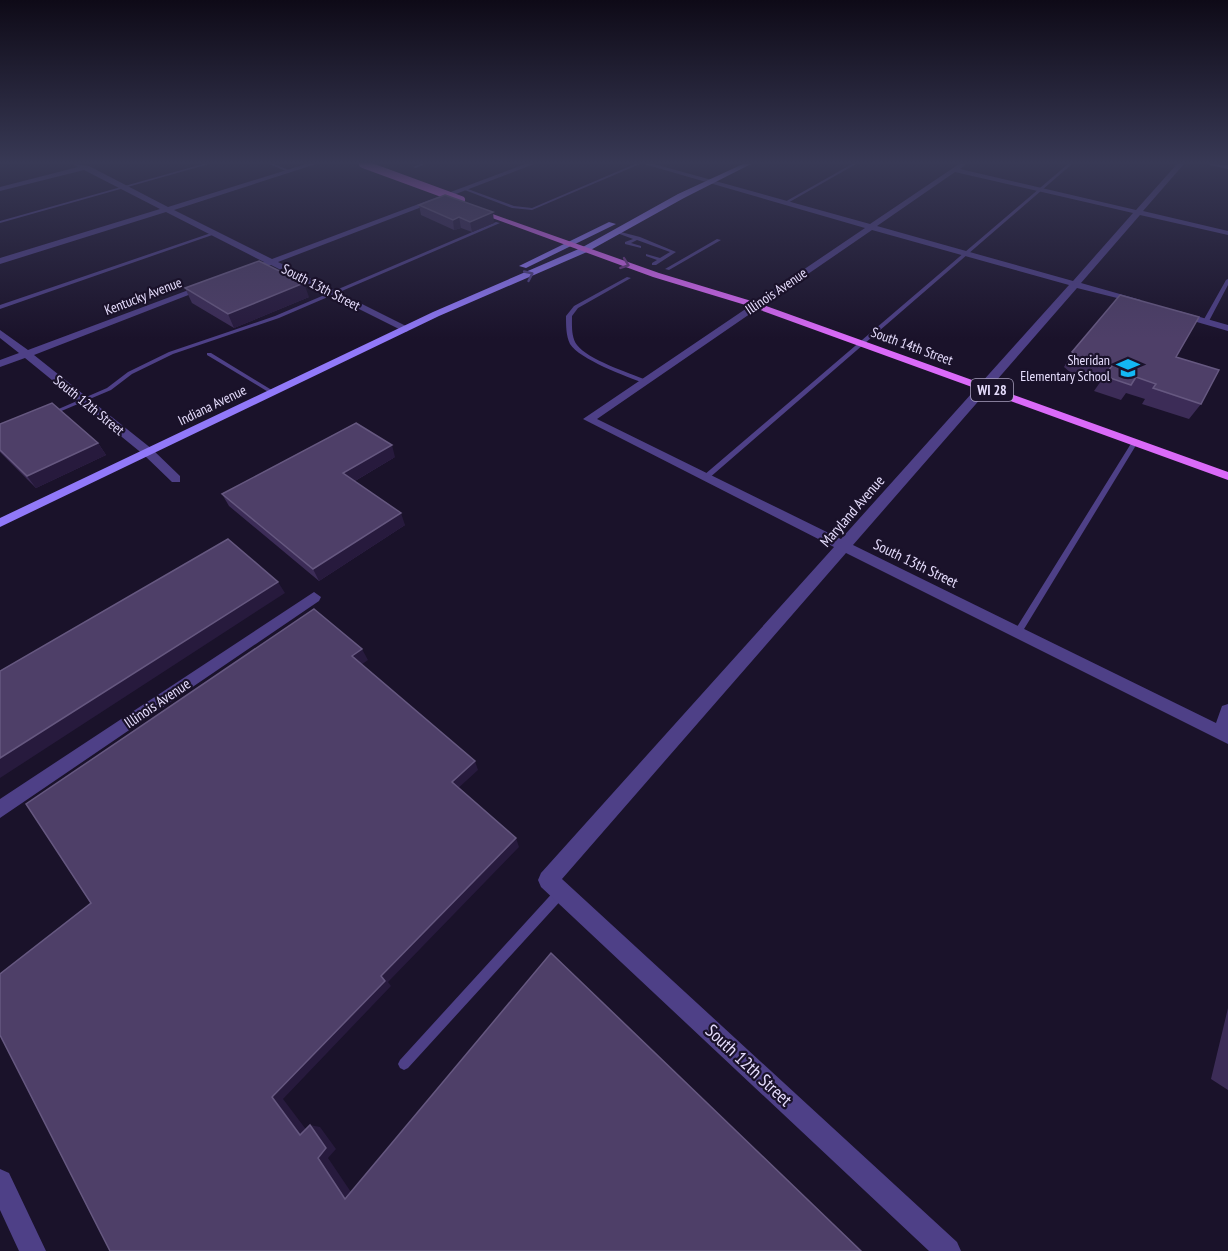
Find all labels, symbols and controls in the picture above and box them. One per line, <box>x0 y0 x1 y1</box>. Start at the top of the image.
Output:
one-way arrow <box>619 257 630 270</box>
street label: South 13th Street <box>279 260 363 315</box>
street label: Illinois Avenue <box>742 264 811 318</box>
one-way arrow <box>522 270 533 282</box>
street label: Kentucky Avenue <box>102 273 184 319</box>
street label: South 14th Street <box>869 323 955 369</box>
place label: Sheridan Elementary School <box>1020 351 1111 385</box>
school or university icon: Sheridan Elementary School <box>1115 355 1141 381</box>
street label: South 12th Street <box>50 371 128 439</box>
road number: WI 28 <box>971 379 1013 401</box>
street label: Indiana Avenue <box>175 381 249 429</box>
street label: Maryland Avenue <box>816 471 888 551</box>
street label: South 13th Street <box>871 534 961 592</box>
street label: Illinois Avenue <box>120 674 194 732</box>
street label: South 12th Street <box>701 1019 797 1111</box>

